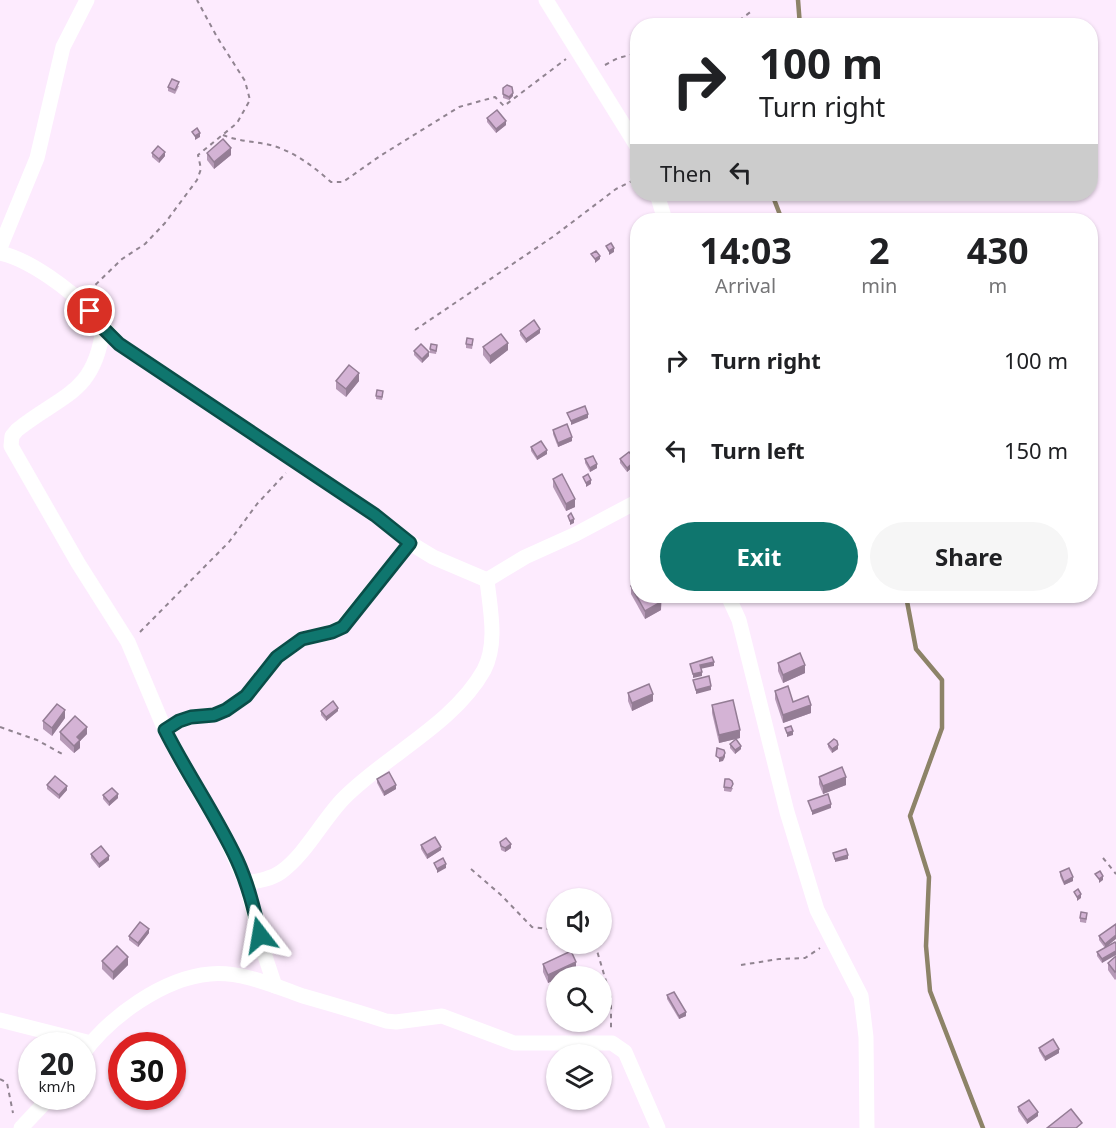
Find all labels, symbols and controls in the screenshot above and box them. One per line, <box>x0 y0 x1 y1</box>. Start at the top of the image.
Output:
text: 100 m <box>759 34 883 91</box>
icon: right <box>660 42 738 120</box>
text: Turn right <box>759 88 885 125</box>
icon: left <box>724 156 757 189</box>
text: Then <box>660 158 712 188</box>
text: 14:03 <box>699 226 792 275</box>
text: 2 <box>869 226 890 275</box>
text: 430 <box>967 226 1029 275</box>
text: Arrival <box>715 272 776 299</box>
text: min <box>861 272 897 299</box>
text: m <box>988 272 1007 299</box>
pin <box>64 285 115 336</box>
icon: arrive <box>73 294 106 327</box>
icon: right <box>660 344 693 377</box>
text: Turn right <box>711 345 821 375</box>
text: 100 m <box>1004 345 1068 375</box>
icon: left <box>660 434 693 467</box>
text: Turn left <box>711 435 805 465</box>
text: 150 m <box>1004 435 1068 465</box>
button: Exit <box>660 522 858 591</box>
button: Share <box>870 522 1068 591</box>
map controls <box>546 888 612 1110</box>
button: sound <box>546 888 612 954</box>
position arrow <box>228 903 292 967</box>
button: search <box>546 966 612 1032</box>
speed limit sign: 30 <box>108 1032 186 1110</box>
text: 20 <box>40 1043 74 1084</box>
button: layers <box>546 1044 612 1110</box>
text: km/h <box>39 1076 75 1096</box>

